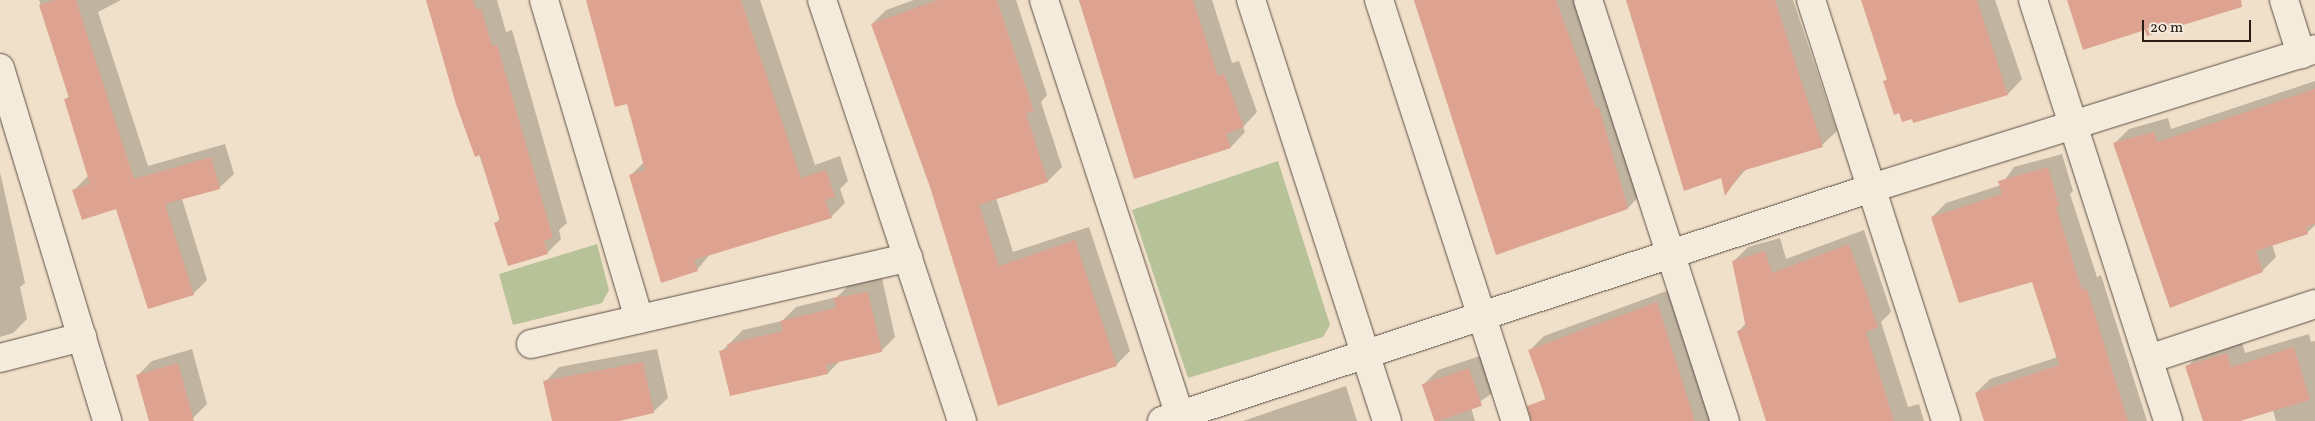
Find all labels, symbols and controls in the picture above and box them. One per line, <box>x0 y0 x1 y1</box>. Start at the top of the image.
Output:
scale bar <box>2145 10 2254 42</box>
text: 20 m <box>2150 18 2183 39</box>

